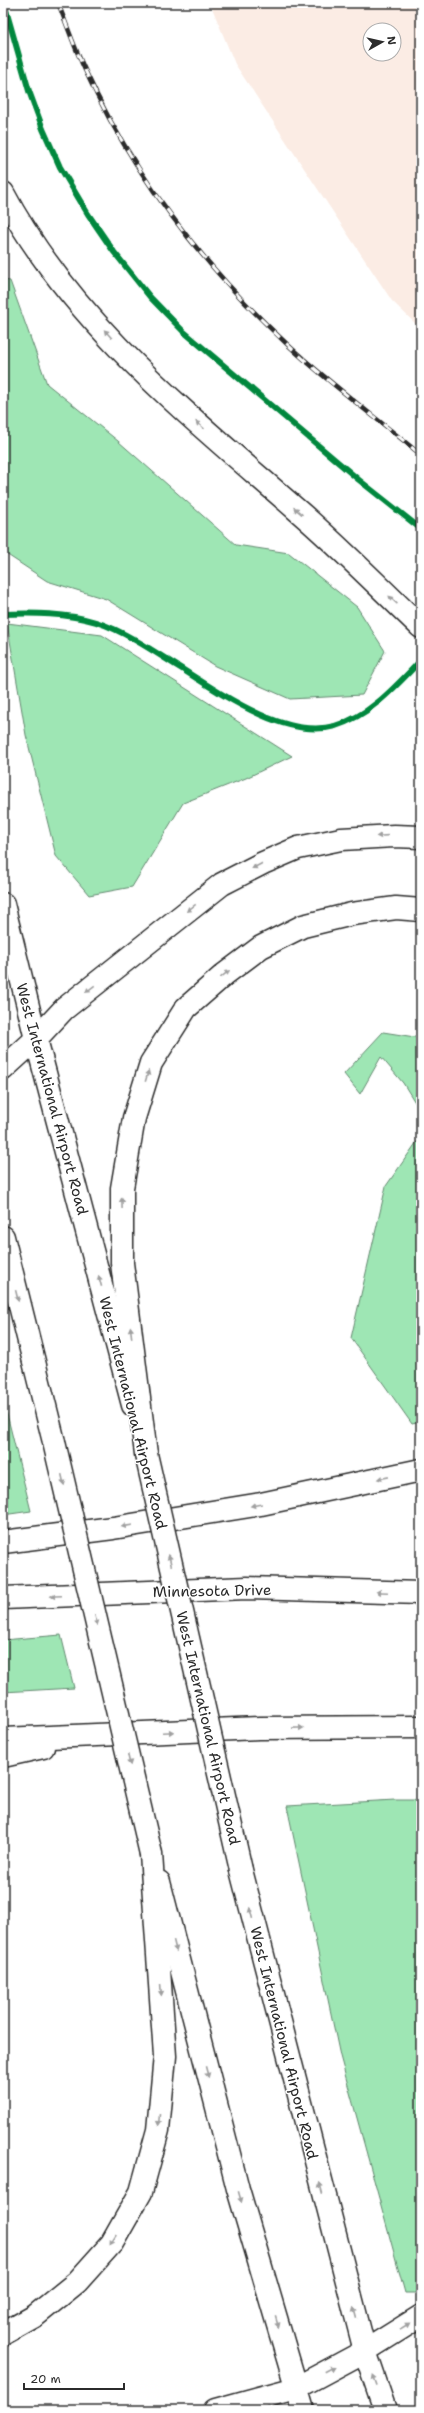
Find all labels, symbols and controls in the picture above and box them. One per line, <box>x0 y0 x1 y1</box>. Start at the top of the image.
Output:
north arrow <box>362 22 402 62</box>
text: N <box>383 35 399 46</box>
one-way arrow <box>103 329 112 340</box>
one-way arrow <box>196 421 205 430</box>
one-way arrow <box>293 506 303 516</box>
one-way arrow <box>388 595 398 605</box>
one-way arrow <box>376 833 388 840</box>
one-way arrow <box>251 863 263 869</box>
one-way arrow <box>185 903 196 912</box>
one-way arrow <box>219 970 230 978</box>
street label: West International Airport Road <box>11 981 93 1218</box>
one-way arrow <box>84 985 95 994</box>
one-way arrow <box>144 1070 150 1082</box>
one-way arrow <box>119 1196 125 1209</box>
one-way arrow <box>97 1275 103 1287</box>
one-way arrow <box>15 1290 21 1302</box>
street label: West International Airport Road <box>94 1294 172 1532</box>
one-way arrow <box>127 1326 134 1338</box>
one-way arrow <box>60 1473 66 1486</box>
one-way arrow <box>377 1475 389 1481</box>
one-way arrow <box>250 1502 262 1508</box>
one-way arrow <box>121 1523 133 1529</box>
one-way arrow <box>167 1553 173 1565</box>
street label: Minnesota Drive <box>153 1580 271 1602</box>
one-way arrow <box>375 1589 388 1595</box>
one-way arrow <box>50 1592 62 1599</box>
street label: West International Airport Road <box>171 1609 245 1847</box>
one-way arrow <box>93 1614 99 1626</box>
one-way arrow <box>292 1724 304 1731</box>
one-way arrow <box>162 1728 174 1735</box>
one-way arrow <box>127 1754 133 1766</box>
one-way arrow <box>248 1906 254 1919</box>
street label: West International Airport Road <box>245 1924 323 2162</box>
one-way arrow <box>172 1940 178 1952</box>
one-way arrow <box>158 1984 165 1996</box>
one-way arrow <box>204 2066 210 2078</box>
one-way arrow <box>156 2114 163 2126</box>
one-way arrow <box>318 2182 324 2194</box>
one-way arrow <box>237 2192 243 2204</box>
one-way arrow <box>109 2235 117 2245</box>
one-way arrow <box>352 2307 358 2319</box>
one-way arrow <box>274 2316 280 2328</box>
one-way arrow <box>400 2322 410 2330</box>
scale bar <box>24 2365 124 2391</box>
one-way arrow <box>324 2366 336 2373</box>
text: 20 m <box>30 2371 61 2387</box>
one-way arrow <box>372 2374 378 2386</box>

